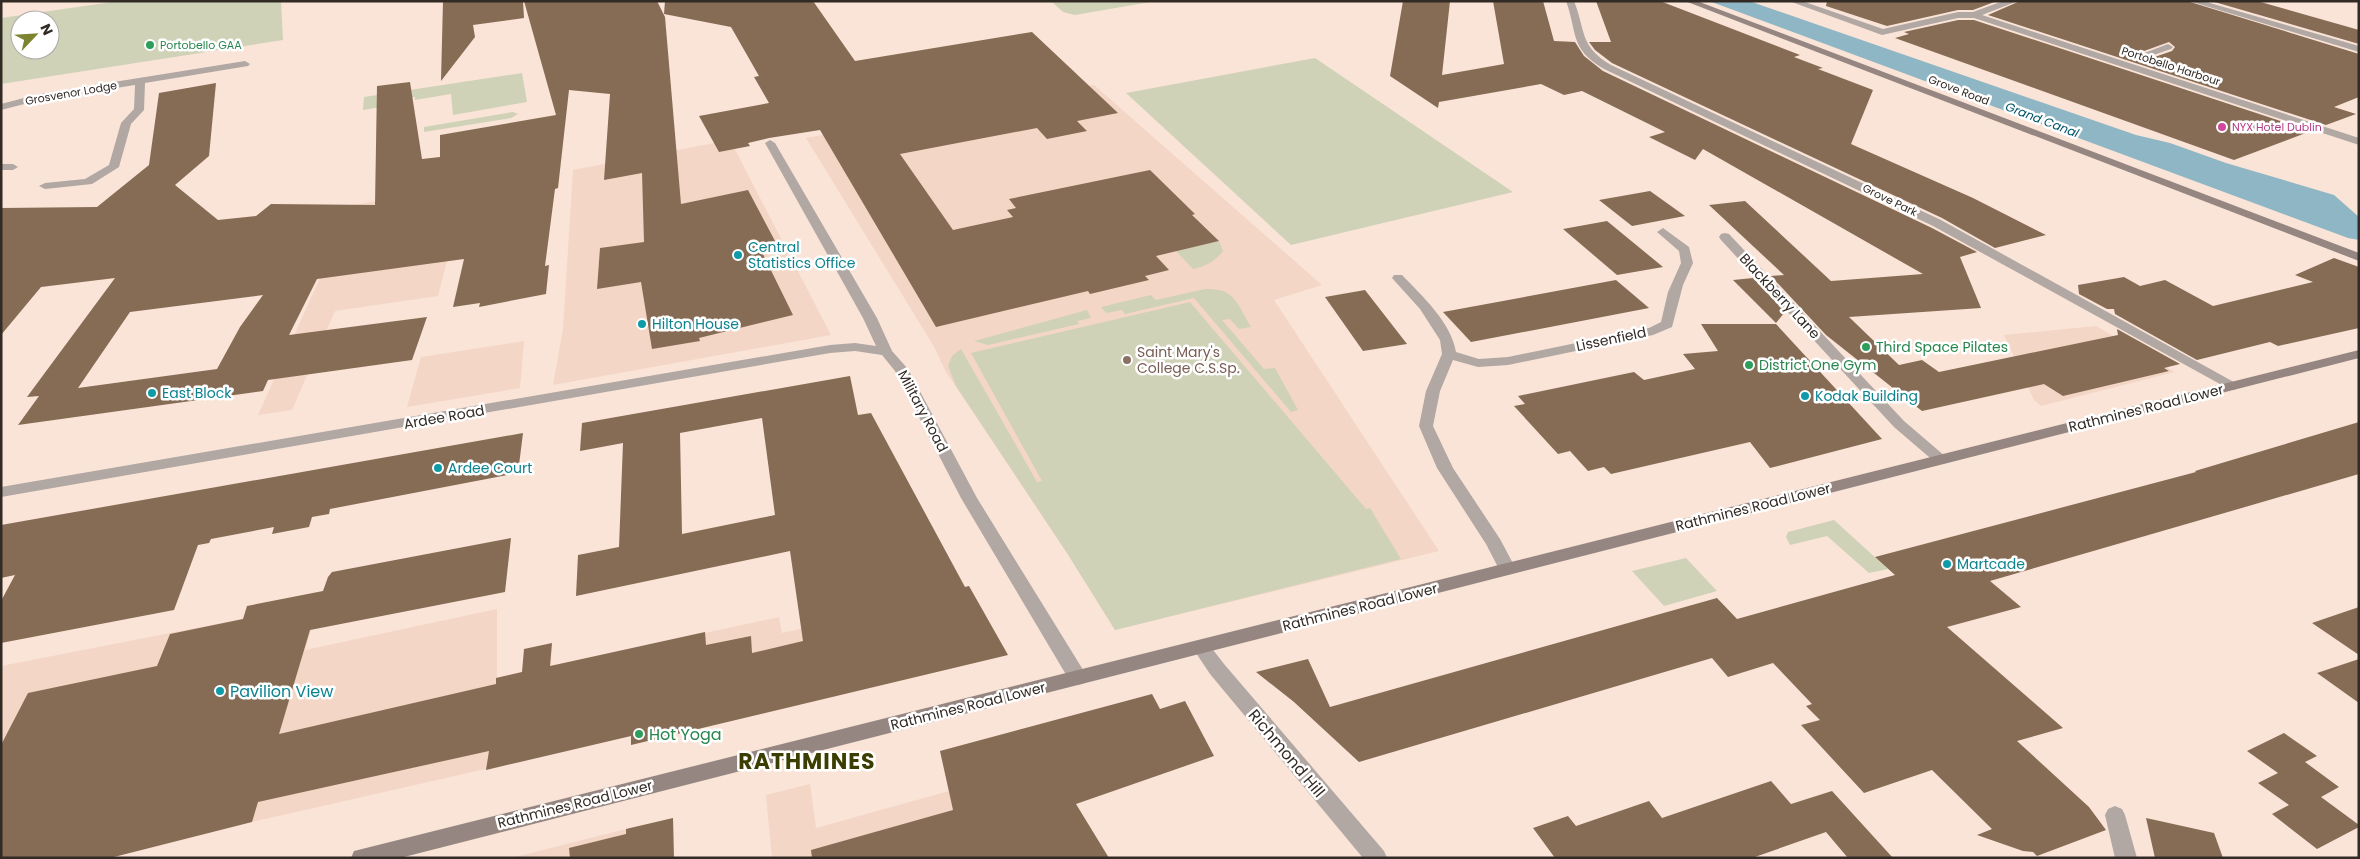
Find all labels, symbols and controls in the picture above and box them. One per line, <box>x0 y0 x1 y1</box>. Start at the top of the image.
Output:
north arrow <box>10 10 60 60</box>
text: N <box>35 21 58 39</box>
place label: Portobello GAA <box>160 37 242 53</box>
marker: Portobello GAA <box>144 39 156 51</box>
street label: Portobello Harbour <box>2120 42 2222 90</box>
street label: Grove Road <box>1926 71 1992 109</box>
street label: Grosvenor Lodge <box>24 77 118 109</box>
water label: Grand Canal <box>2003 98 2081 141</box>
place label: NYX Hotel Dublin <box>2232 119 2322 135</box>
marker: NYX Hotel Dublin <box>2216 121 2228 133</box>
street label: Grove Park <box>1860 180 1920 220</box>
place label: Central Statistics Office <box>748 237 856 273</box>
marker: Central Statistics Office <box>732 249 744 261</box>
street label: Blackberry Lane <box>1735 249 1825 343</box>
place label: Hilton House <box>652 314 739 334</box>
marker: Hilton House <box>636 318 648 330</box>
street label: Lissenfield <box>1574 322 1648 356</box>
place label: Third Space Pilates <box>1876 337 2008 357</box>
marker: Third Space Pilates <box>1860 341 1872 353</box>
place label: Saint Mary's College C.S.Sp. <box>1137 342 1240 378</box>
marker: Saint Mary's College C.S.Sp. <box>1121 354 1133 366</box>
place label: District One Gym <box>1759 355 1876 375</box>
marker: District One Gym <box>1743 359 1755 371</box>
street label: Military Road <box>893 366 953 456</box>
street label: Rathmines Road Lower <box>2066 379 2226 437</box>
place label: East Block <box>162 383 232 403</box>
place label: Kodak Building <box>1815 386 1918 406</box>
marker: East Block <box>146 387 158 399</box>
marker: Kodak Building <box>1799 390 1811 402</box>
street label: Ardee Road <box>402 400 486 434</box>
place label: Ardee Court <box>448 458 532 478</box>
marker: Ardee Court <box>432 462 444 474</box>
street label: Rathmines Road Lower <box>1673 478 1833 536</box>
place label: Martcade <box>1957 554 2025 574</box>
marker: Martcade <box>1941 558 1953 570</box>
street label: Rathmines Road Lower <box>1280 578 1440 636</box>
street label: Rathmines Road Lower <box>888 677 1048 735</box>
place label: Pavilion View <box>230 680 333 703</box>
marker: Pavilion View <box>214 685 226 697</box>
street label: Richmond Hill <box>1243 704 1330 802</box>
place label: Hot Yoga <box>649 723 722 746</box>
marker: Hot Yoga <box>633 728 645 740</box>
district label: RATHMINES <box>738 746 876 777</box>
street label: Rathmines Road Lower <box>495 775 655 833</box>

